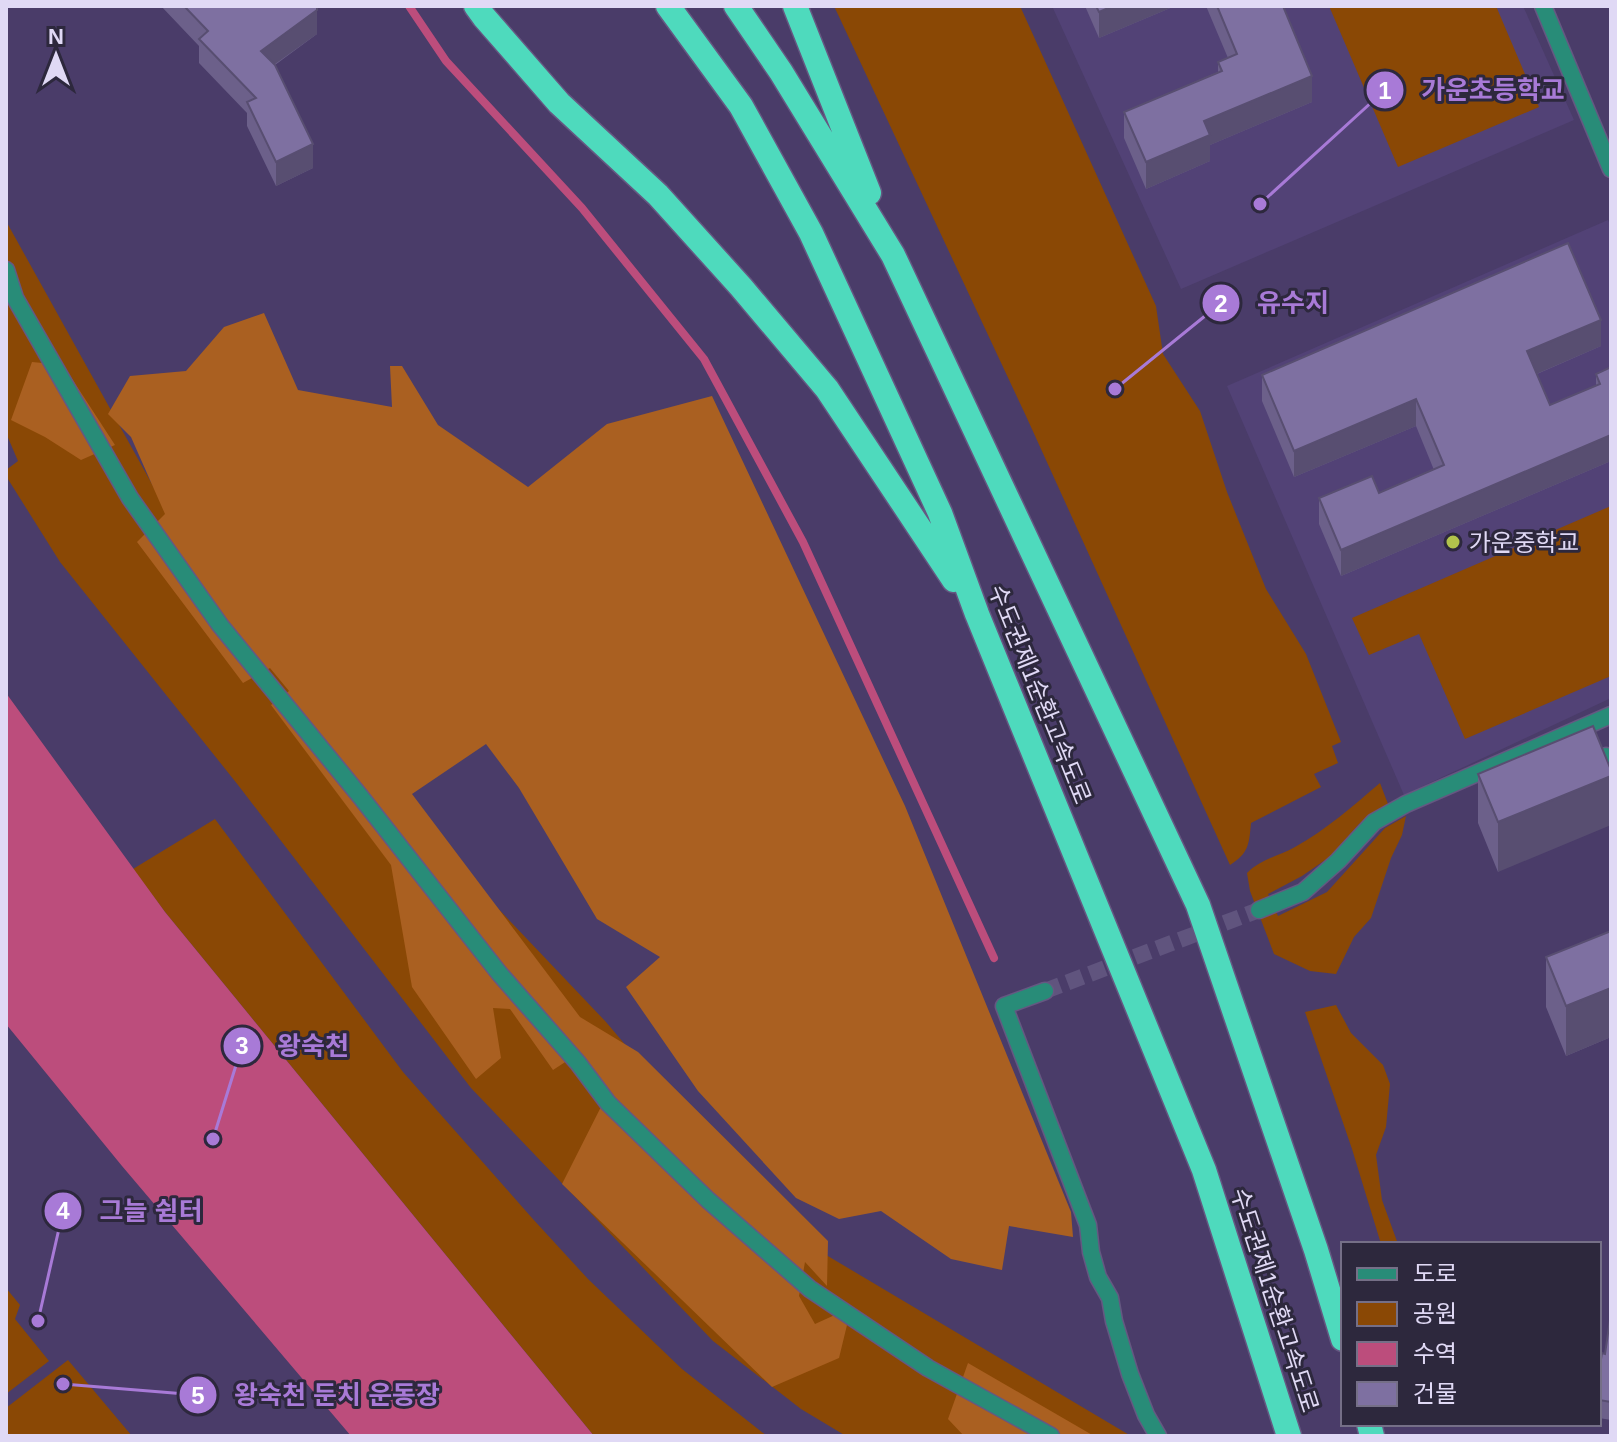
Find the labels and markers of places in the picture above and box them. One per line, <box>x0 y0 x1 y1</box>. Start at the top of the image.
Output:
callout: 가운초등학교 <box>1365 65 1580 115</box>
callout: 유수지 <box>1201 278 1345 328</box>
place label: 가운중학교 <box>1469 529 1579 556</box>
marker: 가운중학교 <box>1444 533 1462 551</box>
callout: 왕숙천 <box>222 1021 365 1071</box>
callout: 그늘 쉼터 <box>43 1186 218 1236</box>
callout: 왕숙천 둔치 운동장 <box>178 1370 456 1420</box>

